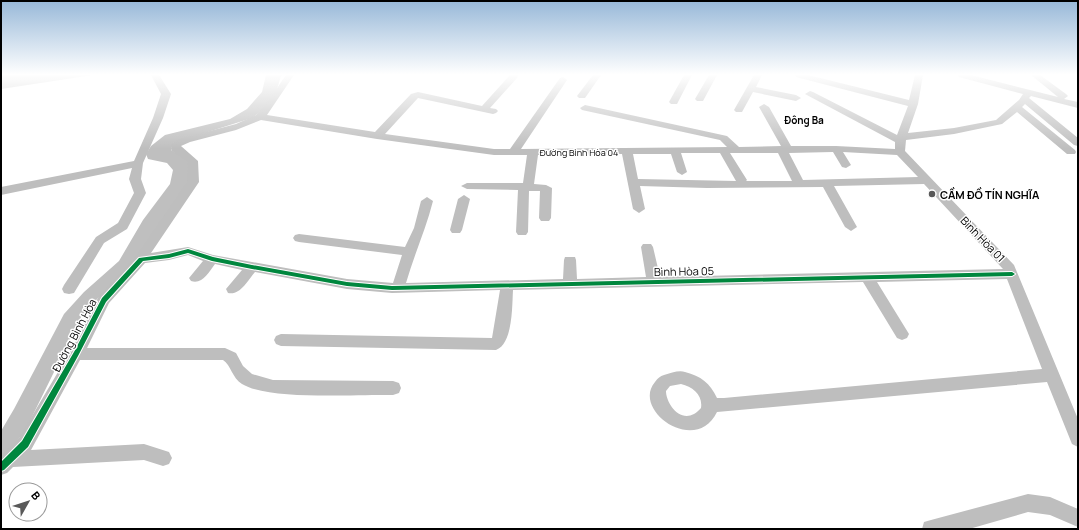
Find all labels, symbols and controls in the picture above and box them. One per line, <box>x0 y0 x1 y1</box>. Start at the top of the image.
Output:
district label: Đông Ba <box>784 113 824 127</box>
street label: Đường Bình Hòa 04 <box>540 146 618 159</box>
place label: CẦM ĐỒ TÍN NGHĨA <box>940 187 1040 202</box>
marker: CẦM ĐỒ TÍN NGHĨA <box>927 189 937 199</box>
street label: Bình Hòa 01 <box>957 213 1009 265</box>
street label: Bình Hòa 05 <box>654 263 714 279</box>
street label: Đường Bình Hòa <box>48 296 100 374</box>
north arrow <box>8 482 48 522</box>
text: B <box>28 488 44 503</box>

